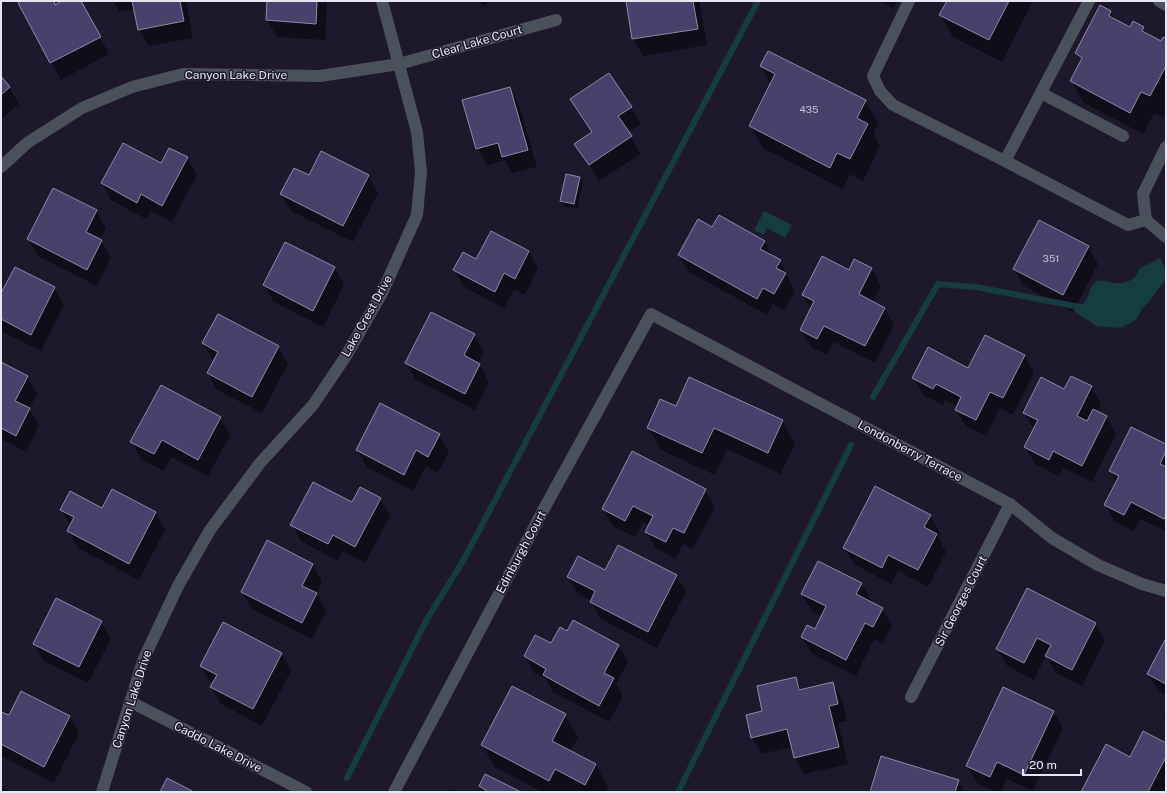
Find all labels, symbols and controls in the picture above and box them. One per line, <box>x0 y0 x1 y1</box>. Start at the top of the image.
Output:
street label: Clear Lake Court <box>430 22 524 62</box>
street label: Canyon Lake Drive <box>185 68 288 82</box>
house number: 435 <box>800 103 819 115</box>
house number: 351 <box>1043 252 1059 264</box>
street label: Lake Crest Drive <box>339 272 395 359</box>
street label: Londonberry Terrace <box>855 418 965 485</box>
street label: Edinburgh Court <box>493 508 549 596</box>
street label: Sir Georges Court <box>932 553 990 649</box>
street label: Canyon Lake Drive <box>109 648 155 750</box>
street label: Caddo Lake Drive <box>172 719 265 775</box>
scale bar <box>1023 751 1081 777</box>
text: 20 m <box>1029 758 1057 772</box>

